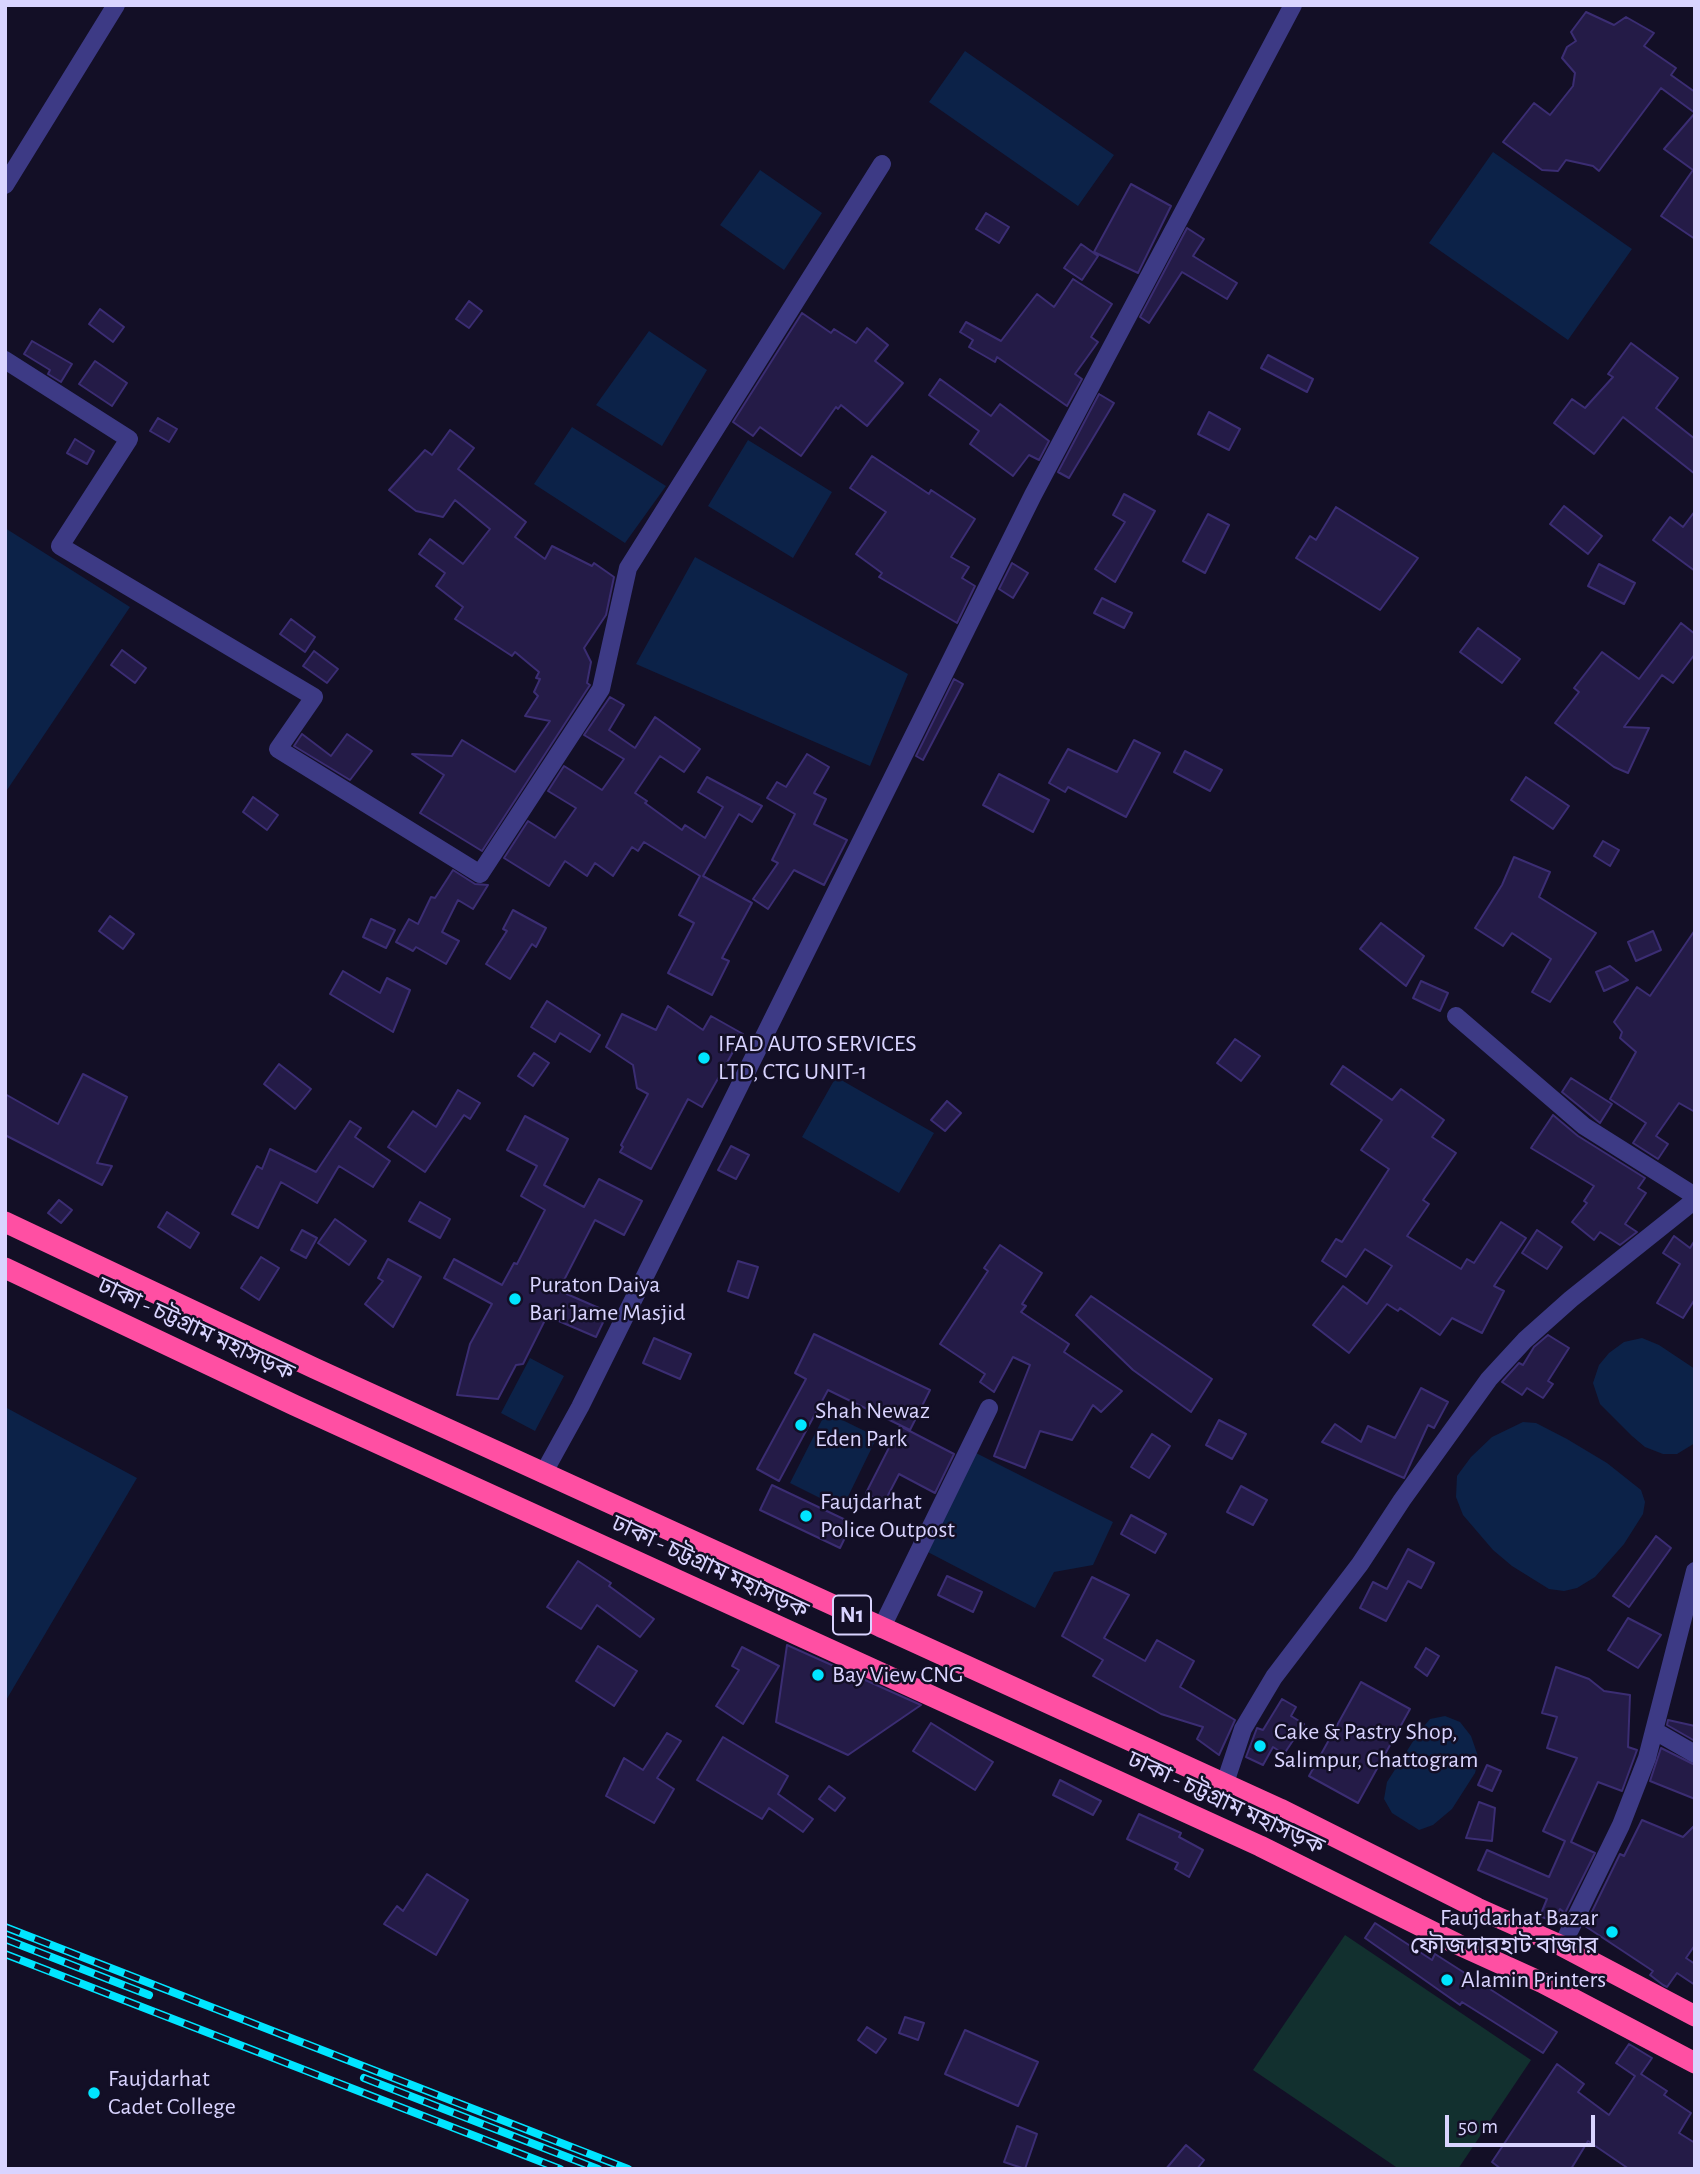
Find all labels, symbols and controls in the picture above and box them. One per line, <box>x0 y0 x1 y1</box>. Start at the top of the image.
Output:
place label: IFAD AUTO SERVICES LTD, CTG UNIT-1 <box>718 1030 917 1086</box>
marker: IFAD AUTO SERVICES LTD, CTG UNIT-1 <box>696 1050 712 1066</box>
street label: ঢাকা - চট্টগ্রাম মহাসড়ক <box>93 1271 299 1387</box>
place label: Puraton Daiya Bari Jame Masjid <box>529 1271 686 1327</box>
marker: Puraton Daiya Bari Jame Masjid <box>507 1291 523 1307</box>
place label: Shah Newaz Eden Park <box>815 1397 930 1453</box>
marker: Shah Newaz Eden Park <box>793 1417 809 1433</box>
place label: Faujdarhat Police Outpost <box>820 1488 955 1544</box>
marker: Faujdarhat Police Outpost <box>798 1508 814 1524</box>
street label: ঢাকা - চট্টগ্রাম মহাসড়ক <box>607 1509 813 1625</box>
road number: N1 <box>833 1596 871 1634</box>
place label: Bay View CNG <box>832 1661 963 1689</box>
marker: Bay View CNG <box>810 1667 826 1683</box>
place label: Cake & Pastry Shop, Salimpur, Chattogram <box>1274 1718 1478 1774</box>
marker: Cake & Pastry Shop, Salimpur, Chattogram <box>1252 1738 1268 1754</box>
street label: ঢাকা - চট্টগ্রাম মহাসড়ক <box>1123 1745 1329 1861</box>
place label: Faujdarhat Bazar ফৌজদারহাট বাজার <box>1410 1904 1598 1960</box>
marker: Faujdarhat Bazar ফৌজদারহাট বাজার <box>1604 1924 1620 1940</box>
place label: Alamin Printers <box>1461 1966 1606 1994</box>
marker: Alamin Printers <box>1439 1972 1455 1988</box>
place label: Faujdarhat Cadet College <box>108 2065 236 2121</box>
marker: Faujdarhat Cadet College <box>86 2085 102 2101</box>
scale bar <box>1448 2100 1598 2144</box>
text: 50 m <box>1458 2116 1498 2137</box>

